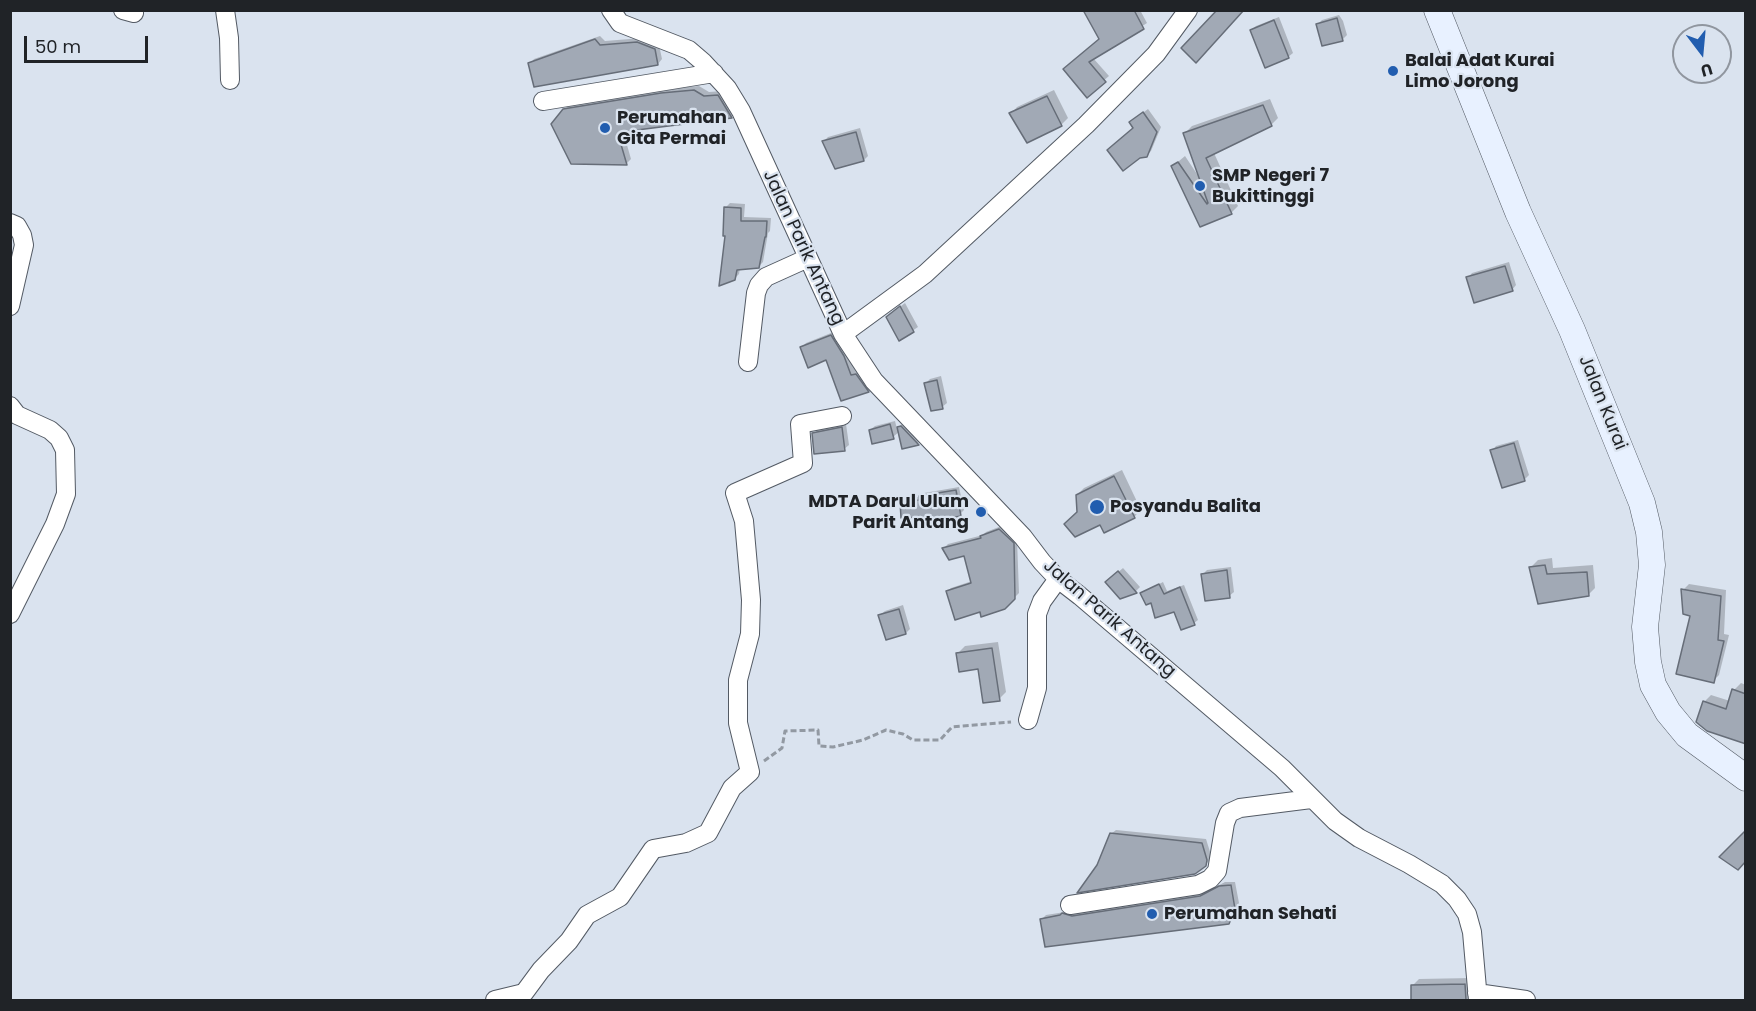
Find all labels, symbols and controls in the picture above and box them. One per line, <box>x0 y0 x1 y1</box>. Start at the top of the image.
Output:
scale bar <box>27 24 152 62</box>
north arrow <box>1672 24 1732 84</box>
text: 50 m <box>35 34 81 59</box>
place label: Balai Adat Kurai Limo Jorong <box>1405 50 1554 92</box>
text: U <box>1698 57 1715 82</box>
marker: Balai Adat Kurai Limo Jorong <box>1386 64 1400 78</box>
place label: Perumahan Gita Permai <box>617 107 727 150</box>
marker: Perumahan Gita Permai <box>598 121 612 135</box>
place label: SMP Negeri 7 Bukittinggi <box>1212 165 1329 207</box>
street label: Jalan Parik Antang <box>758 167 848 329</box>
marker: SMP Negeri 7 Bukittinggi <box>1193 179 1207 193</box>
street label: Jalan Kurai <box>1573 352 1631 454</box>
place label: MDTA Darul Ulum Parit Antang <box>808 491 969 534</box>
place label: Posyandu Balita <box>1110 496 1261 518</box>
marker: Posyandu Balita <box>1088 498 1106 516</box>
marker: MDTA Darul Ulum Parit Antang <box>974 505 988 519</box>
street label: Jalan Parik Antang <box>1038 556 1180 682</box>
place label: Perumahan Sehati <box>1164 903 1337 925</box>
marker: Perumahan Sehati <box>1145 907 1159 921</box>

